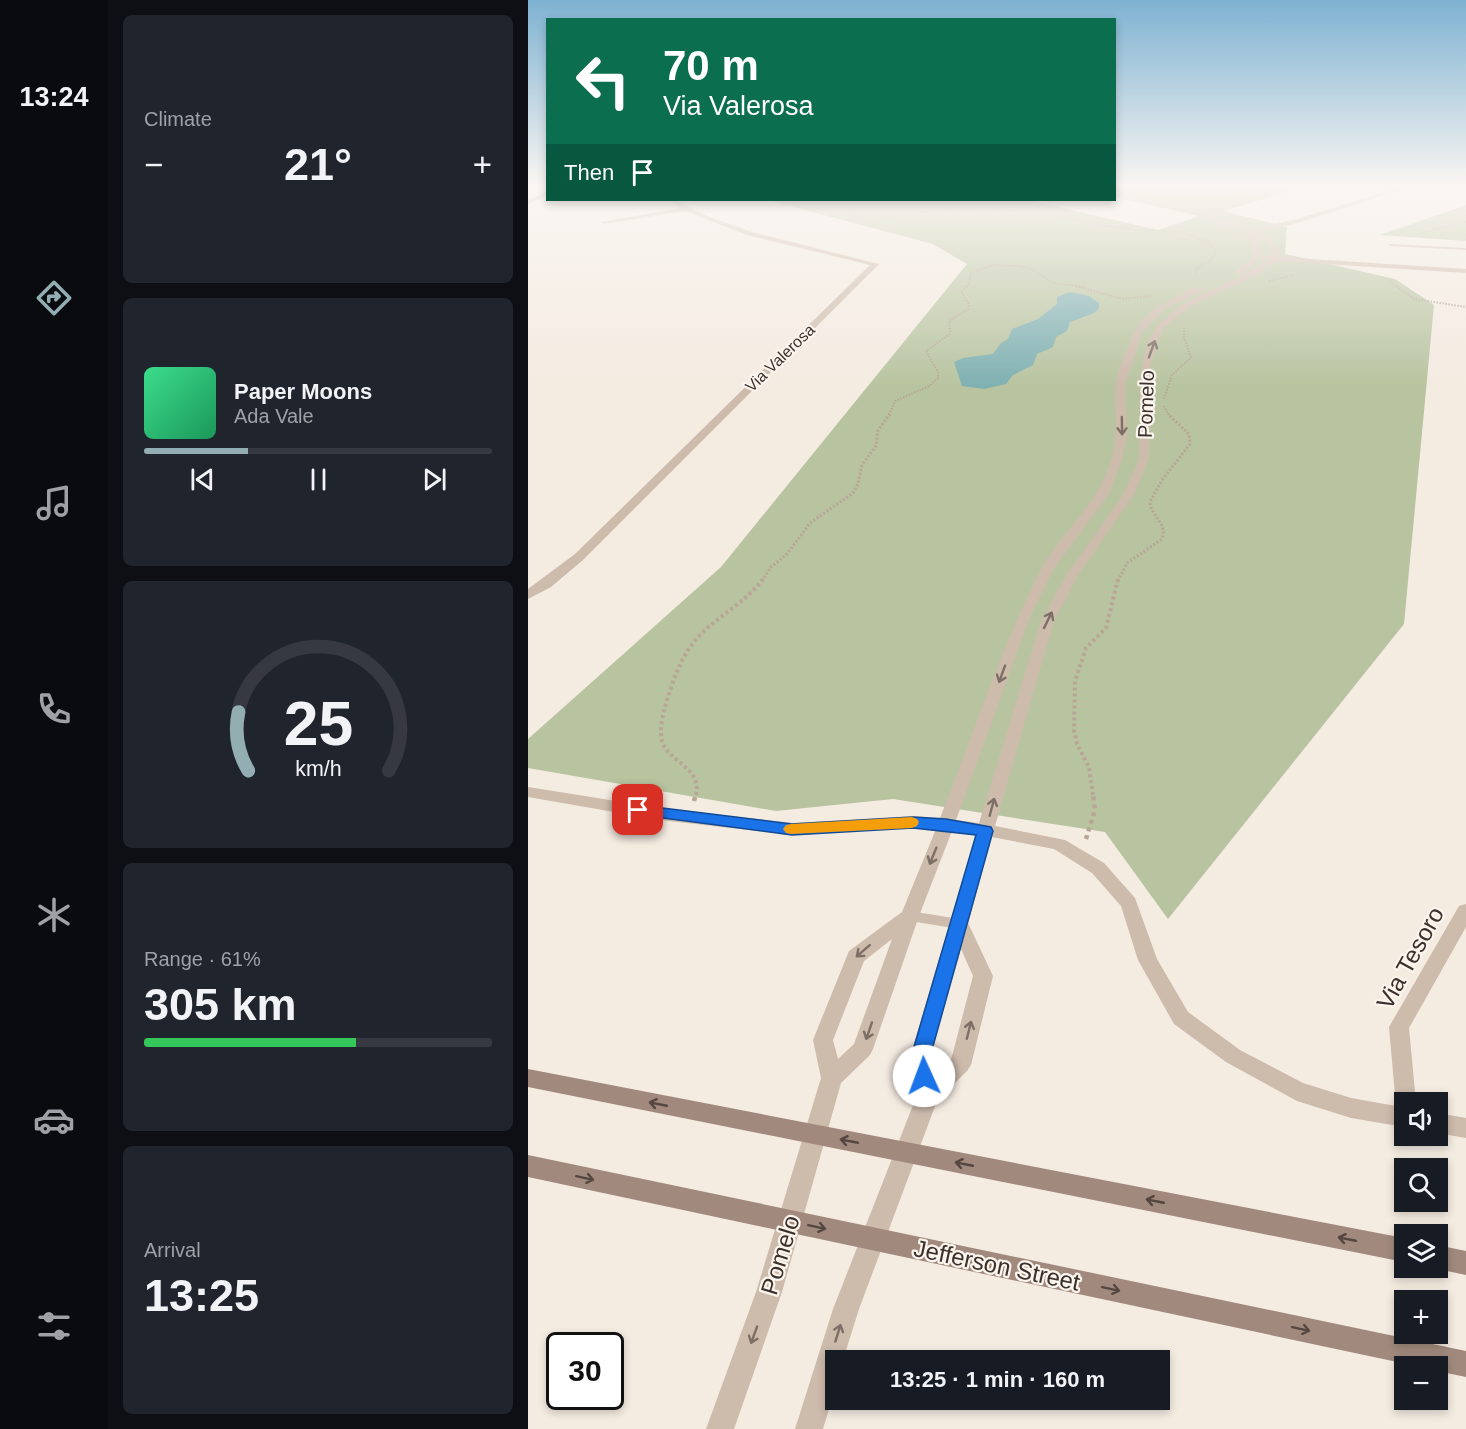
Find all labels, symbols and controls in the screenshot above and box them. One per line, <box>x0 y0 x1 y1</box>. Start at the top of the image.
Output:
icon: left <box>564 42 642 120</box>
text: 70 m <box>663 42 759 89</box>
text: 13:24 <box>19 82 89 112</box>
text: Via Valerosa <box>663 91 814 121</box>
text: Climate <box>144 108 212 130</box>
text: 21° <box>284 139 352 190</box>
text: − <box>144 146 163 183</box>
text: + <box>473 146 492 183</box>
icon: arrive <box>626 156 659 189</box>
text: Then <box>564 160 614 185</box>
icon: directions <box>33 277 75 319</box>
street label: Via Valerosa <box>742 321 818 395</box>
one-way arrow <box>1148 340 1159 359</box>
street label: Pomelo <box>1134 370 1158 438</box>
text: Paper Moons <box>234 379 372 404</box>
text: Ada Vale <box>234 405 314 427</box>
one-way arrow <box>1116 415 1128 435</box>
icon: previous <box>186 463 219 496</box>
icon: pause <box>302 463 335 496</box>
icon: next <box>418 463 451 496</box>
icon: music <box>33 482 75 524</box>
one-way arrow <box>1043 612 1055 630</box>
one-way arrow <box>996 664 1007 683</box>
icon: phone <box>33 688 75 730</box>
text: 25 <box>283 690 353 759</box>
text: km/h <box>295 758 341 782</box>
pin <box>612 784 663 835</box>
icon: arrive <box>621 793 654 826</box>
one-way arrow <box>986 798 998 817</box>
one-way arrow <box>927 847 938 865</box>
icon: climate <box>33 894 75 936</box>
street label: Via Tesoro <box>1371 902 1449 1014</box>
one-way arrow <box>855 945 871 958</box>
text: Range · 61% <box>144 948 261 970</box>
text: 305 km <box>144 979 297 1030</box>
one-way arrow <box>863 1021 874 1039</box>
one-way arrow <box>963 1021 975 1040</box>
position arrow <box>892 1044 956 1108</box>
map controls <box>1394 1092 1448 1410</box>
button: sound <box>1394 1092 1448 1146</box>
one-way arrow <box>648 1098 668 1109</box>
icon: car <box>33 1099 75 1141</box>
one-way arrow <box>840 1135 859 1146</box>
one-way arrow <box>955 1158 974 1169</box>
button: search <box>1394 1158 1448 1212</box>
one-way arrow <box>575 1173 595 1184</box>
one-way arrow <box>1146 1195 1166 1206</box>
street label: Pomelo <box>755 1212 805 1298</box>
one-way arrow <box>807 1222 826 1233</box>
button: layers <box>1394 1224 1448 1278</box>
one-way arrow <box>1337 1233 1357 1244</box>
street label: Jefferson Street <box>912 1234 1083 1296</box>
text: Arrival <box>144 1239 201 1261</box>
text: 13:25 <box>144 1270 259 1321</box>
one-way arrow <box>1100 1284 1120 1295</box>
button: + <box>1394 1290 1448 1344</box>
icon: filters <box>33 1305 75 1347</box>
one-way arrow <box>834 1324 845 1343</box>
one-way arrow <box>1292 1324 1311 1336</box>
one-way arrow <box>748 1325 759 1343</box>
speed limit sign: 30 <box>546 1332 624 1410</box>
button: − <box>1394 1356 1448 1410</box>
text: 13:25 · 1 min · 160 m <box>890 1367 1105 1392</box>

